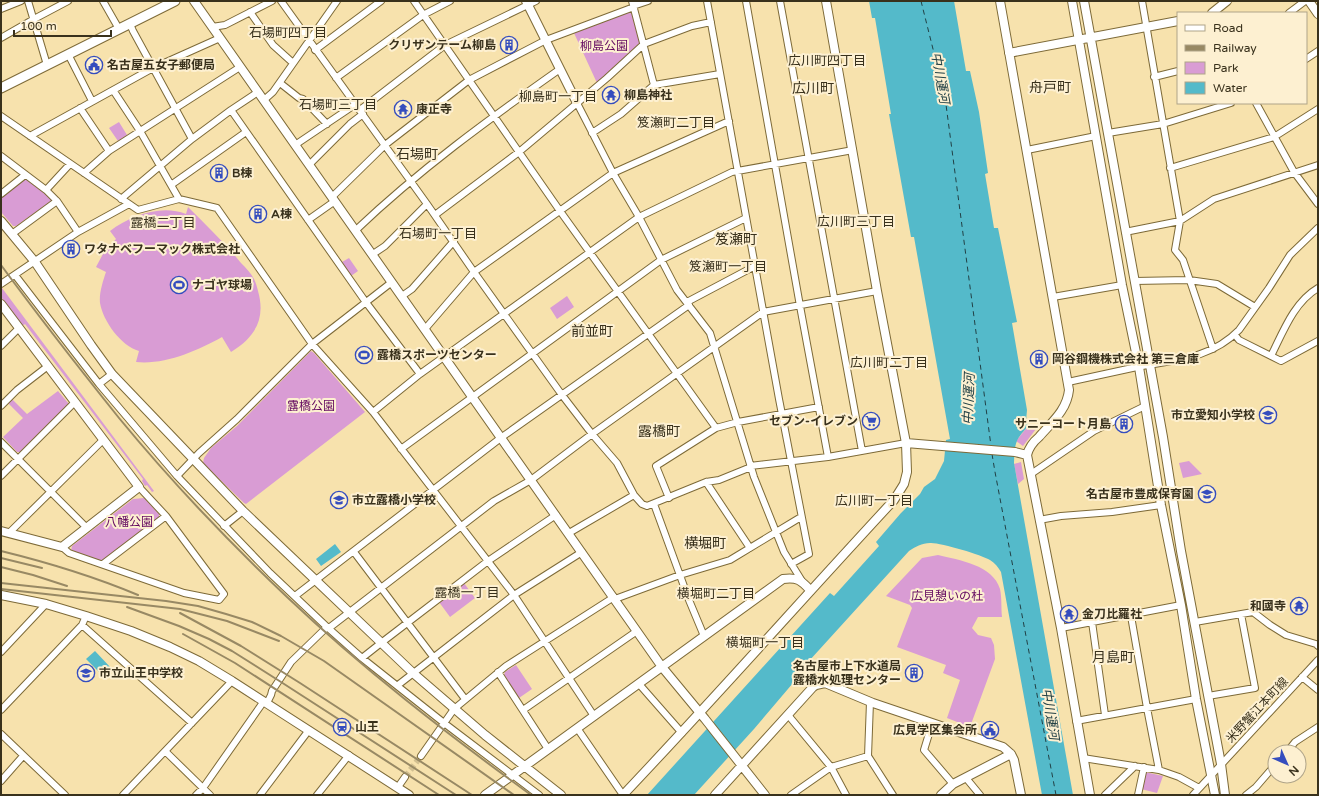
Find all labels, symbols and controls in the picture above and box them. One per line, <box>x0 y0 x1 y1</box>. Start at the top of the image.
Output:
scale bar <box>14 12 111 38</box>
legend <box>1177 12 1307 104</box>
text: 100 m <box>20 19 57 33</box>
text: Road <box>1213 21 1243 35</box>
district label: 石場町四丁目 <box>249 25 327 41</box>
building icon: クリザンテーム柳島 <box>499 35 519 55</box>
place label: クリザンテーム柳島 <box>388 38 496 52</box>
park label: 柳島公園 <box>580 39 628 53</box>
text: Railway <box>1213 41 1257 55</box>
water label: 中川運河 <box>928 51 953 108</box>
district label: 広川町四丁目 <box>788 53 866 69</box>
public building icon: 名古屋五女子郵便局 <box>84 55 104 75</box>
place label: 名古屋五女子郵便局 <box>107 58 215 72</box>
text: Park <box>1213 61 1239 75</box>
district label: 舟戸町 <box>1029 79 1071 96</box>
district label: 広川町 <box>792 80 834 97</box>
text: Water <box>1213 81 1248 95</box>
temple icon: 柳島神社 <box>601 85 621 105</box>
place label: 柳島神社 <box>624 88 672 102</box>
district label: 柳島町一丁目 <box>519 89 597 105</box>
district label: 石場町三丁目 <box>299 97 377 113</box>
temple icon: 康正寺 <box>393 99 413 119</box>
place label: 康正寺 <box>416 102 452 116</box>
district label: 笈瀬町二丁目 <box>637 115 715 131</box>
district label: 石場町 <box>396 146 438 163</box>
building icon: B棟 <box>209 163 229 183</box>
place label: B棟 <box>232 166 252 180</box>
building icon: A棟 <box>248 204 268 224</box>
place label: A棟 <box>271 207 292 221</box>
district label: 広川町三丁目 <box>817 214 895 230</box>
district label: 露橋二丁目 <box>130 215 196 231</box>
district label: 石場町一丁目 <box>399 226 477 242</box>
district label: 笈瀬町 <box>715 231 757 248</box>
building icon: ワタナベフーマック株式会社 <box>61 239 81 259</box>
place label: ワタナベフーマック株式会社 <box>84 242 240 256</box>
district label: 笈瀬町一丁目 <box>689 259 767 275</box>
sports icon: ナゴヤ球場 <box>169 275 189 295</box>
place label: ナゴヤ球場 <box>192 278 252 292</box>
district label: 前並町 <box>571 323 613 340</box>
sports icon: 露橋スポーツセンター <box>354 345 374 365</box>
place label: 露橋スポーツセンター <box>377 348 497 362</box>
building icon: 岡谷鋼機株式会社 第三倉庫 <box>1029 349 1049 369</box>
place label: 岡谷鋼機株式会社 第三倉庫 <box>1052 352 1199 366</box>
district label: 広川町二丁目 <box>850 355 928 371</box>
water label: 中川運河 <box>960 370 978 425</box>
park label: 露橋公園 <box>287 399 335 413</box>
school or university icon: 市立愛知小学校 <box>1258 405 1278 425</box>
place label: 市立愛知小学校 <box>1171 408 1255 422</box>
supermarket icon: セブン-イレブン <box>861 411 881 431</box>
place label: セブン-イレブン <box>769 414 858 428</box>
building icon: サニーコート月島 <box>1114 414 1134 434</box>
place label: サニーコート月島 <box>1015 417 1111 431</box>
district label: 露橋町 <box>638 423 680 440</box>
school or university icon: 名古屋市豊成保育園 <box>1197 484 1217 504</box>
place label: 名古屋市豊成保育園 <box>1086 487 1194 501</box>
school or university icon: 市立露橋小学校 <box>329 490 349 510</box>
place label: 市立露橋小学校 <box>352 493 436 507</box>
district label: 広川町一丁目 <box>835 493 913 509</box>
park label: 八幡公園 <box>105 515 153 529</box>
district label: 横堀町 <box>684 535 726 552</box>
district label: 露橋一丁目 <box>434 585 500 601</box>
district label: 横堀町二丁目 <box>677 586 755 602</box>
park label: 広見憩いの杜 <box>911 589 983 603</box>
temple icon: 和國寺 <box>1289 596 1309 616</box>
place label: 和國寺 <box>1250 599 1286 613</box>
temple icon: 金刀比羅社 <box>1059 604 1079 624</box>
place label: 金刀比羅社 <box>1082 607 1142 621</box>
district label: 横堀町一丁目 <box>726 635 804 651</box>
district label: 月島町 <box>1092 649 1134 666</box>
place label: 名古屋市上下水道局 露橋水処理センター <box>793 659 901 687</box>
school or university icon: 市立山王中学校 <box>76 663 96 683</box>
building icon: 名古屋市上下水道局 露橋水処理センター <box>904 663 924 683</box>
place label: 市立山王中学校 <box>99 666 183 680</box>
street label: 米野蟹江本町線 <box>1223 675 1291 745</box>
water label: 中川運河 <box>1038 687 1062 744</box>
station icon: 山王 <box>332 717 352 737</box>
place label: 山王 <box>355 720 379 734</box>
public building icon: 広見学区集会所 <box>980 720 1000 740</box>
place label: 広見学区集会所 <box>893 723 977 737</box>
north arrow <box>1267 744 1307 784</box>
text: N <box>1286 763 1301 778</box>

